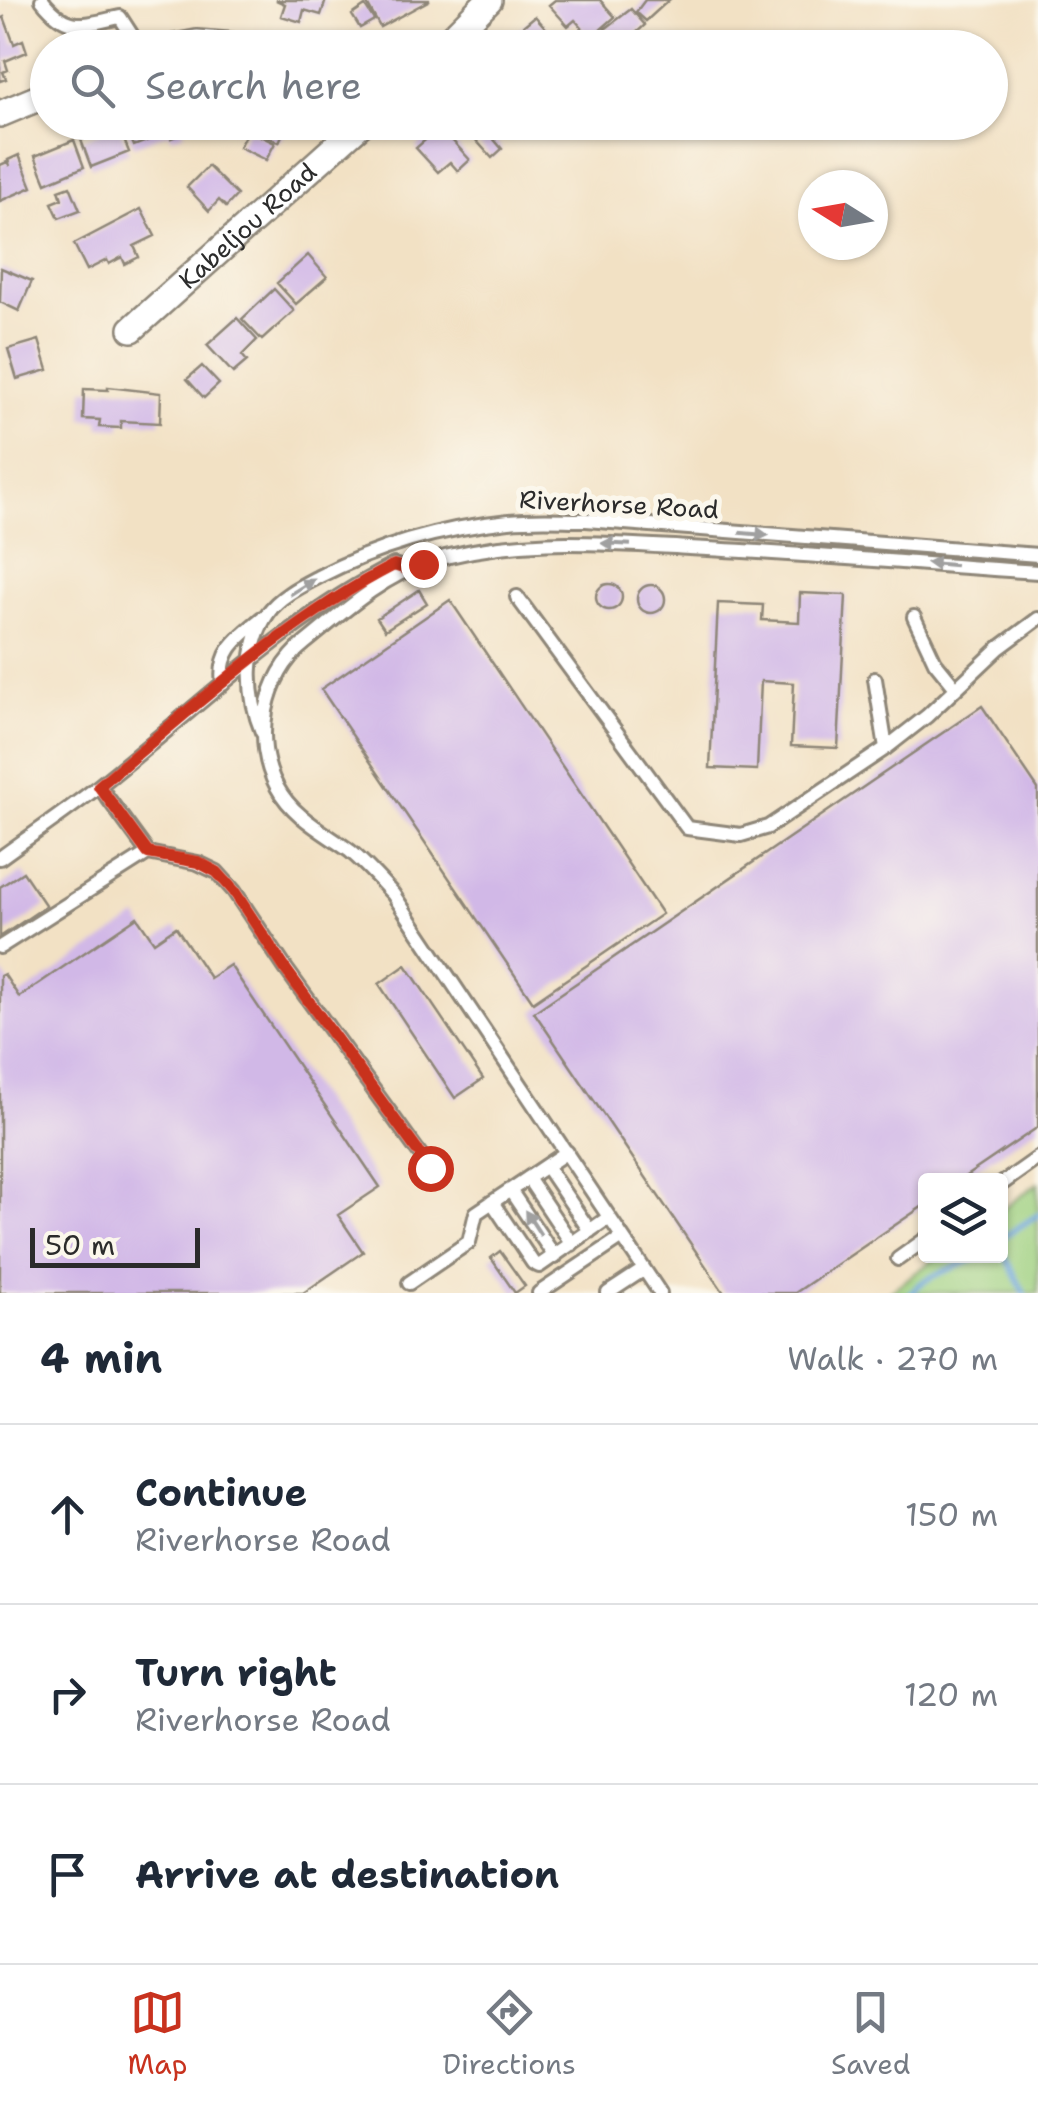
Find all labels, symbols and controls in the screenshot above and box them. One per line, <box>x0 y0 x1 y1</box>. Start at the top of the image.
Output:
search box <box>30 30 1008 140</box>
icon: search <box>65 58 120 113</box>
text: Search here <box>145 60 362 111</box>
street label: Kabeljou Road <box>171 155 324 296</box>
north arrow <box>798 170 888 260</box>
street label: Riverhorse Road <box>518 482 720 526</box>
one-way arrow <box>739 526 771 542</box>
one-way arrow <box>600 536 632 552</box>
route end <box>401 542 447 588</box>
one-way arrow <box>924 556 956 572</box>
one-way arrow <box>288 579 316 596</box>
route start <box>408 1146 454 1192</box>
map controls <box>918 1173 1008 1263</box>
button: layers <box>918 1173 1008 1263</box>
one-way arrow <box>524 1210 542 1237</box>
scale bar <box>30 1223 200 1268</box>
text: 50 m <box>45 1226 115 1264</box>
text: 4 min <box>40 1330 162 1386</box>
text: Walk · 270 m <box>787 1337 998 1380</box>
text: Continue <box>135 1467 307 1518</box>
icon: ahead <box>40 1487 95 1542</box>
text: 150 m <box>905 1493 998 1536</box>
text: Riverhorse Road <box>135 1518 391 1561</box>
text: Turn right <box>135 1647 337 1698</box>
icon: right <box>40 1667 95 1722</box>
text: 120 m <box>904 1673 998 1716</box>
text: Riverhorse Road <box>135 1698 391 1741</box>
icon: arrive <box>40 1847 95 1902</box>
text: Arrive at destination <box>135 1849 559 1900</box>
tab: Map <box>128 1985 187 2083</box>
tab: Directions <box>442 1985 576 2083</box>
tab: Saved <box>831 1985 910 2083</box>

